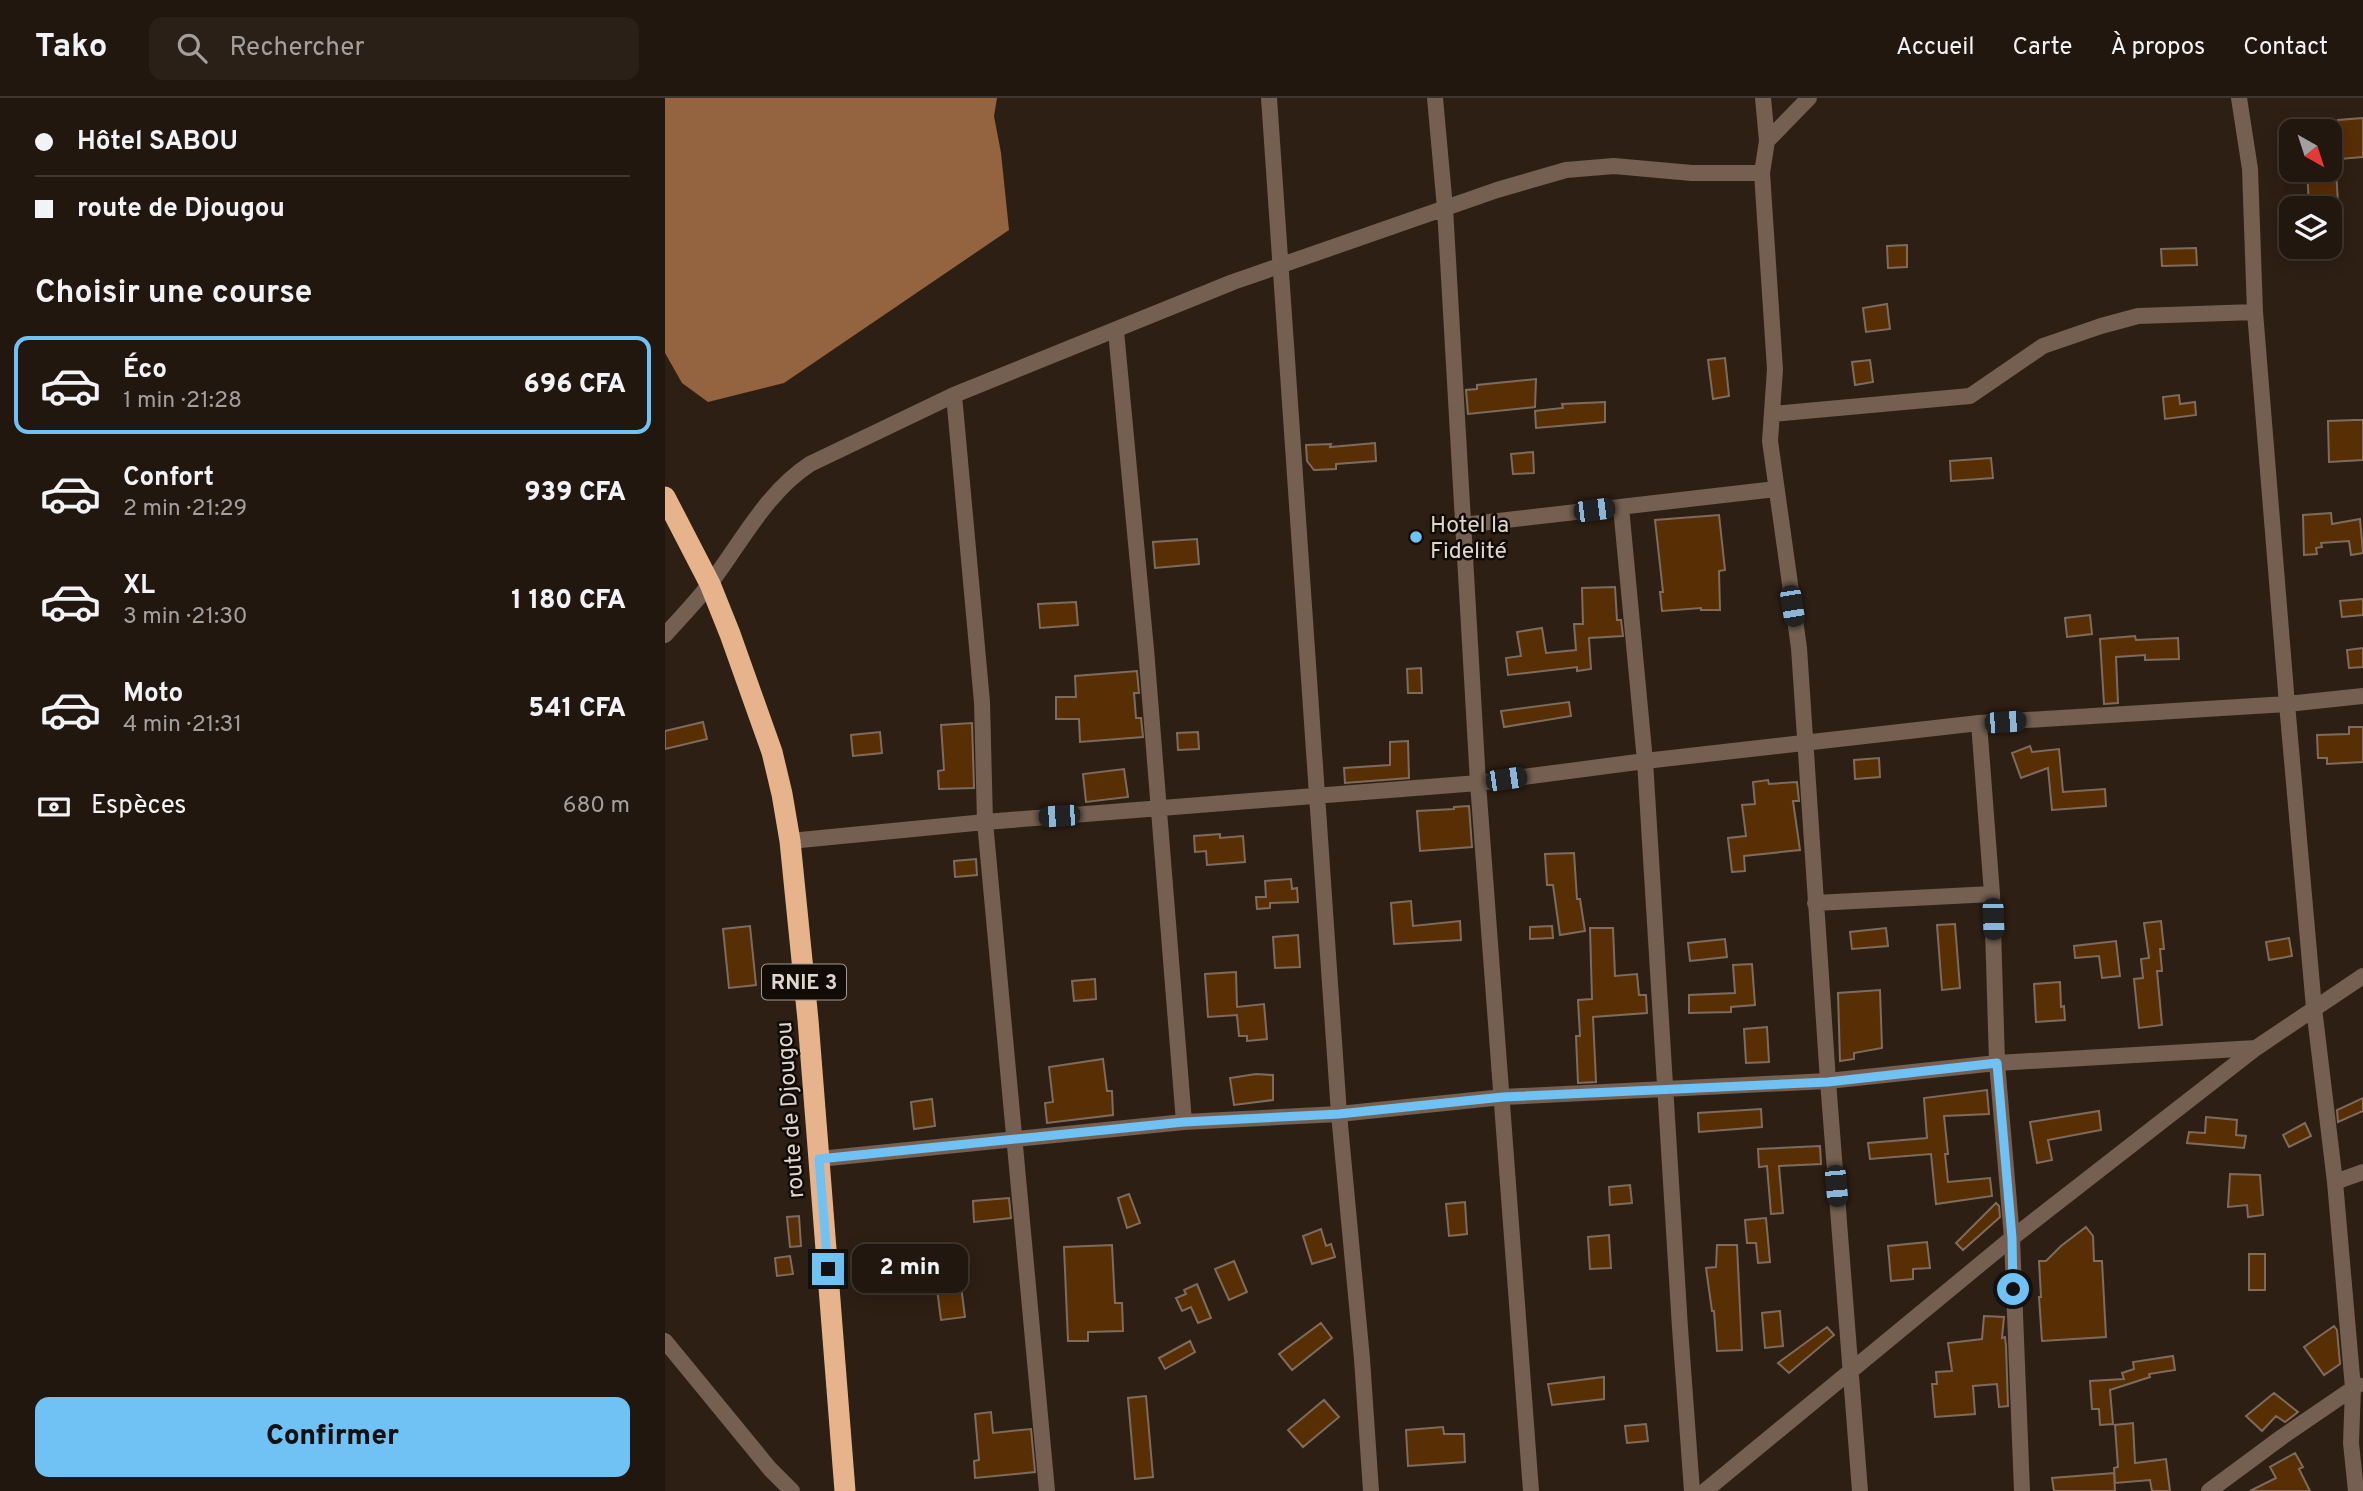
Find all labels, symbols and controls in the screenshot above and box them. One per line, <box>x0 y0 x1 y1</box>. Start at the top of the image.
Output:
search box <box>149 17 639 80</box>
text: Tako <box>35 27 107 69</box>
icon: search <box>173 29 211 67</box>
text: Rechercher <box>229 32 365 65</box>
text: Accueil <box>1896 33 1975 63</box>
text: Carte <box>2013 33 2072 63</box>
text: À propos <box>2110 33 2205 63</box>
text: Contact <box>2243 33 2328 63</box>
north arrow <box>2279 119 2341 182</box>
map controls <box>2279 119 2342 259</box>
text: Hôtel SABOU <box>77 126 238 159</box>
text: route de Djougou <box>77 193 285 226</box>
button: layers <box>2279 196 2342 259</box>
text: Choisir une course <box>35 274 312 314</box>
icon: car <box>39 354 102 417</box>
text: Éco <box>123 354 167 387</box>
text: 696 CFA <box>524 369 626 402</box>
text: 1 min · 21:28 <box>123 387 242 416</box>
icon: car <box>39 462 102 525</box>
text: Confort <box>123 462 214 495</box>
text: 939 CFA <box>524 477 626 510</box>
text: 2 min · 21:29 <box>123 495 247 524</box>
car <box>1572 497 1617 523</box>
place label: Hotel la Fidelité <box>1430 512 1509 567</box>
marker: Hotel la Fidelité <box>1408 529 1424 545</box>
icon: car <box>39 570 102 633</box>
text: XL <box>123 570 155 603</box>
car <box>1779 584 1806 628</box>
text: 1 180 CFA <box>511 585 626 618</box>
text: 3 min · 21:30 <box>123 603 248 632</box>
icon: car <box>39 678 102 741</box>
text: Moto <box>123 678 183 711</box>
text: 541 CFA <box>528 693 626 726</box>
car <box>1984 710 2027 734</box>
text: 4 min · 21:31 <box>123 711 242 740</box>
car <box>1484 766 1529 792</box>
icon: cash <box>35 788 73 826</box>
text: Espèces <box>91 790 187 823</box>
text: 680 m <box>563 792 630 821</box>
car <box>1038 804 1081 828</box>
car <box>1982 898 2005 940</box>
road number: RNIE 3 <box>762 964 846 1000</box>
street label: route de Djougou <box>771 1021 812 1199</box>
car <box>1824 1164 1849 1208</box>
callout: 2 min <box>853 1244 968 1294</box>
route end <box>812 1253 844 1285</box>
text: 2 min <box>880 1254 940 1283</box>
route start <box>1997 1273 2029 1305</box>
button: Confirmer <box>35 1397 630 1477</box>

